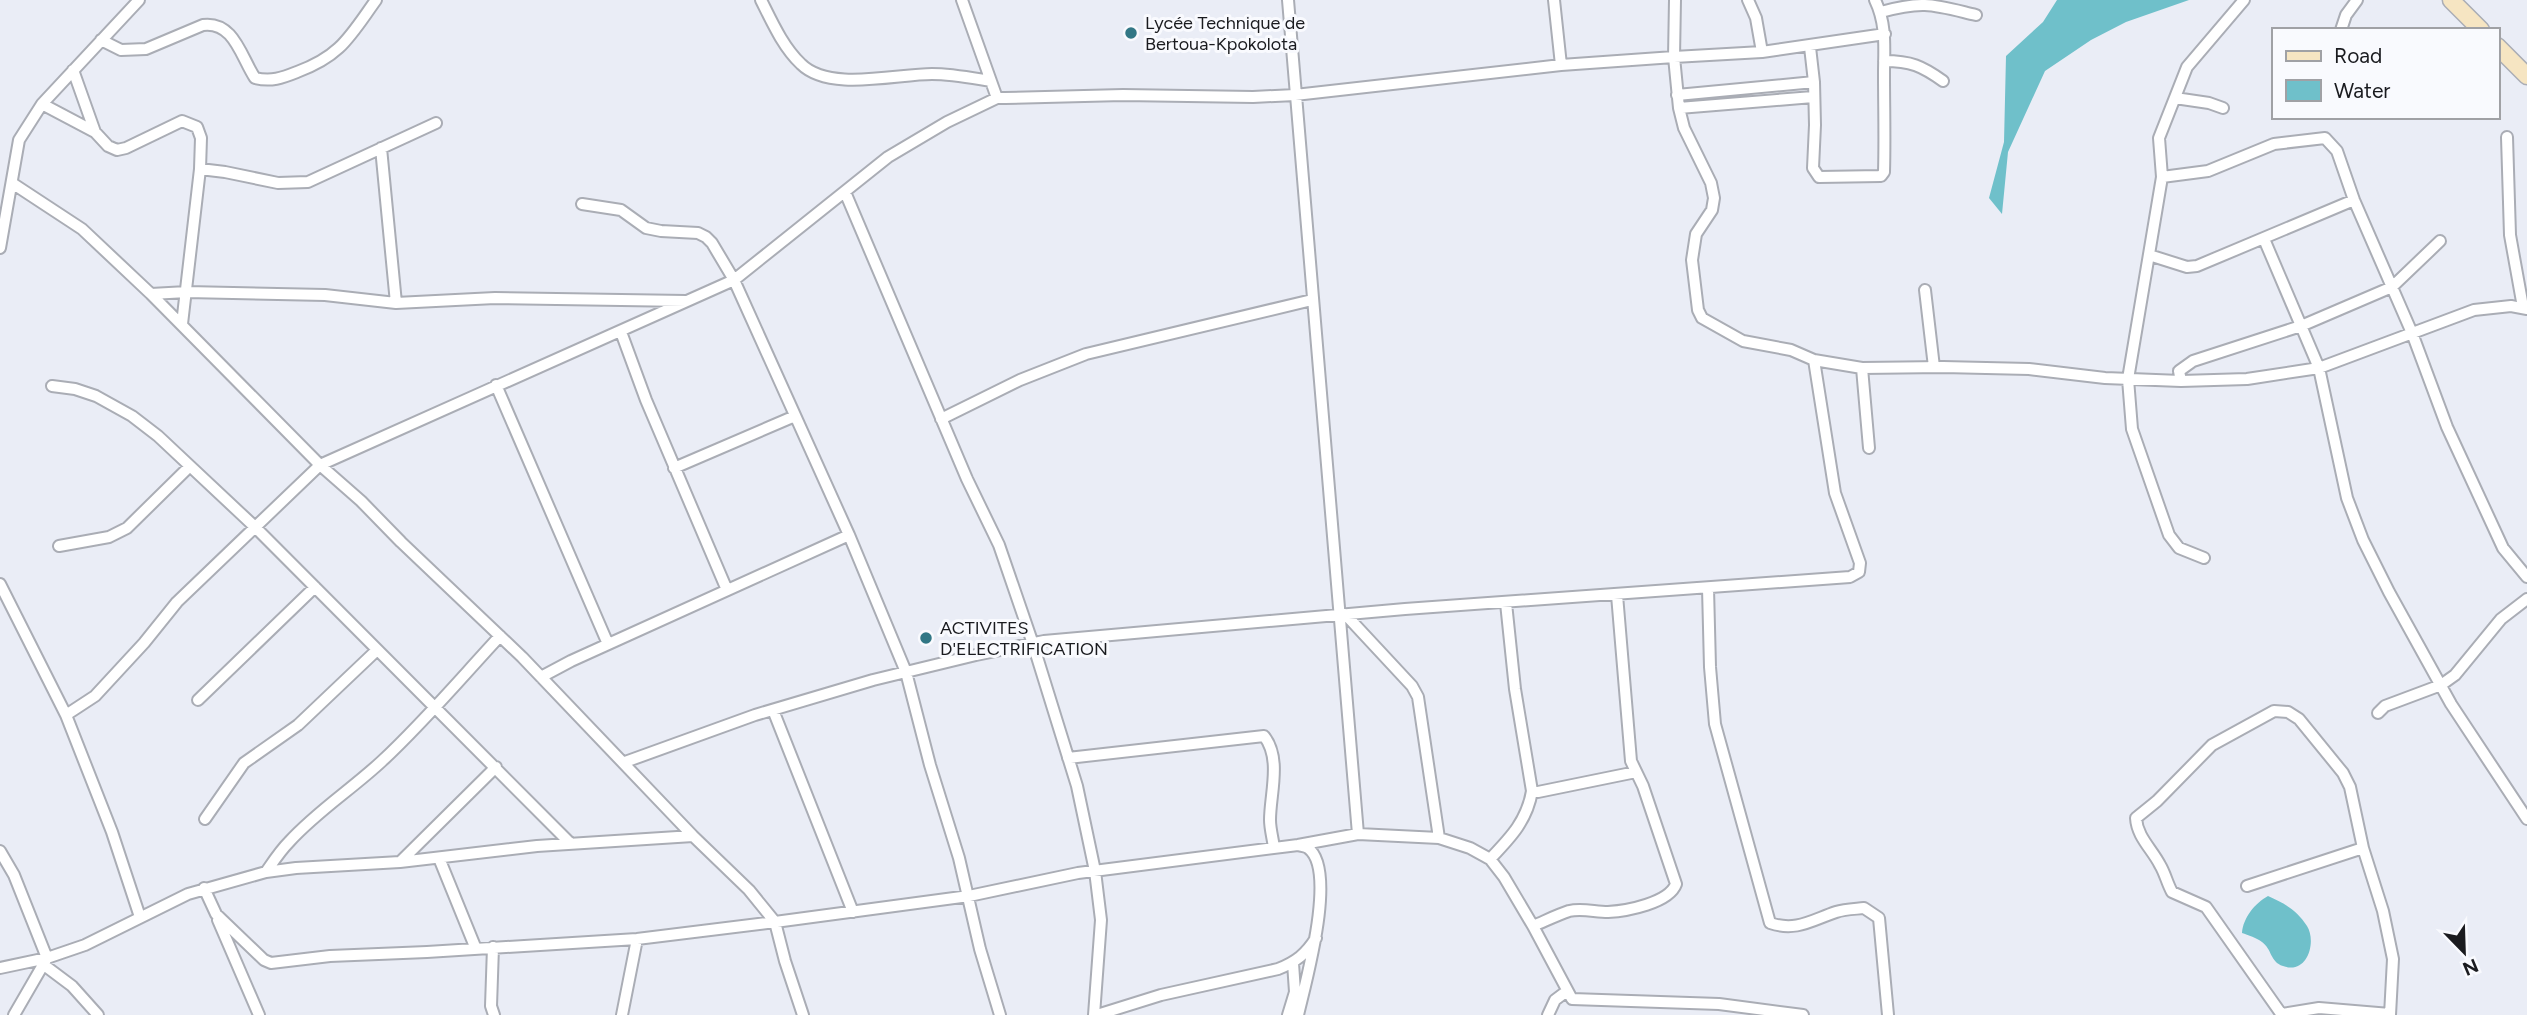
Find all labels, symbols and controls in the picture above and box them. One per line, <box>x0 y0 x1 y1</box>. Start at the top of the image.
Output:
place label: Lycée Technique de Bertoua-Kpokolota <box>1145 12 1305 55</box>
marker: Lycée Technique de Bertoua-Kpokolota <box>1123 25 1139 41</box>
legend <box>2272 28 2499 119</box>
text: Road <box>2334 43 2382 68</box>
text: Water <box>2334 78 2390 103</box>
place label: ACTIVITES D'ELECTRIFICATION <box>940 617 1108 660</box>
marker: ACTIVITES D'ELECTRIFICATION <box>918 630 934 646</box>
north arrow <box>2429 917 2499 987</box>
text: N <box>2459 954 2482 981</box>

